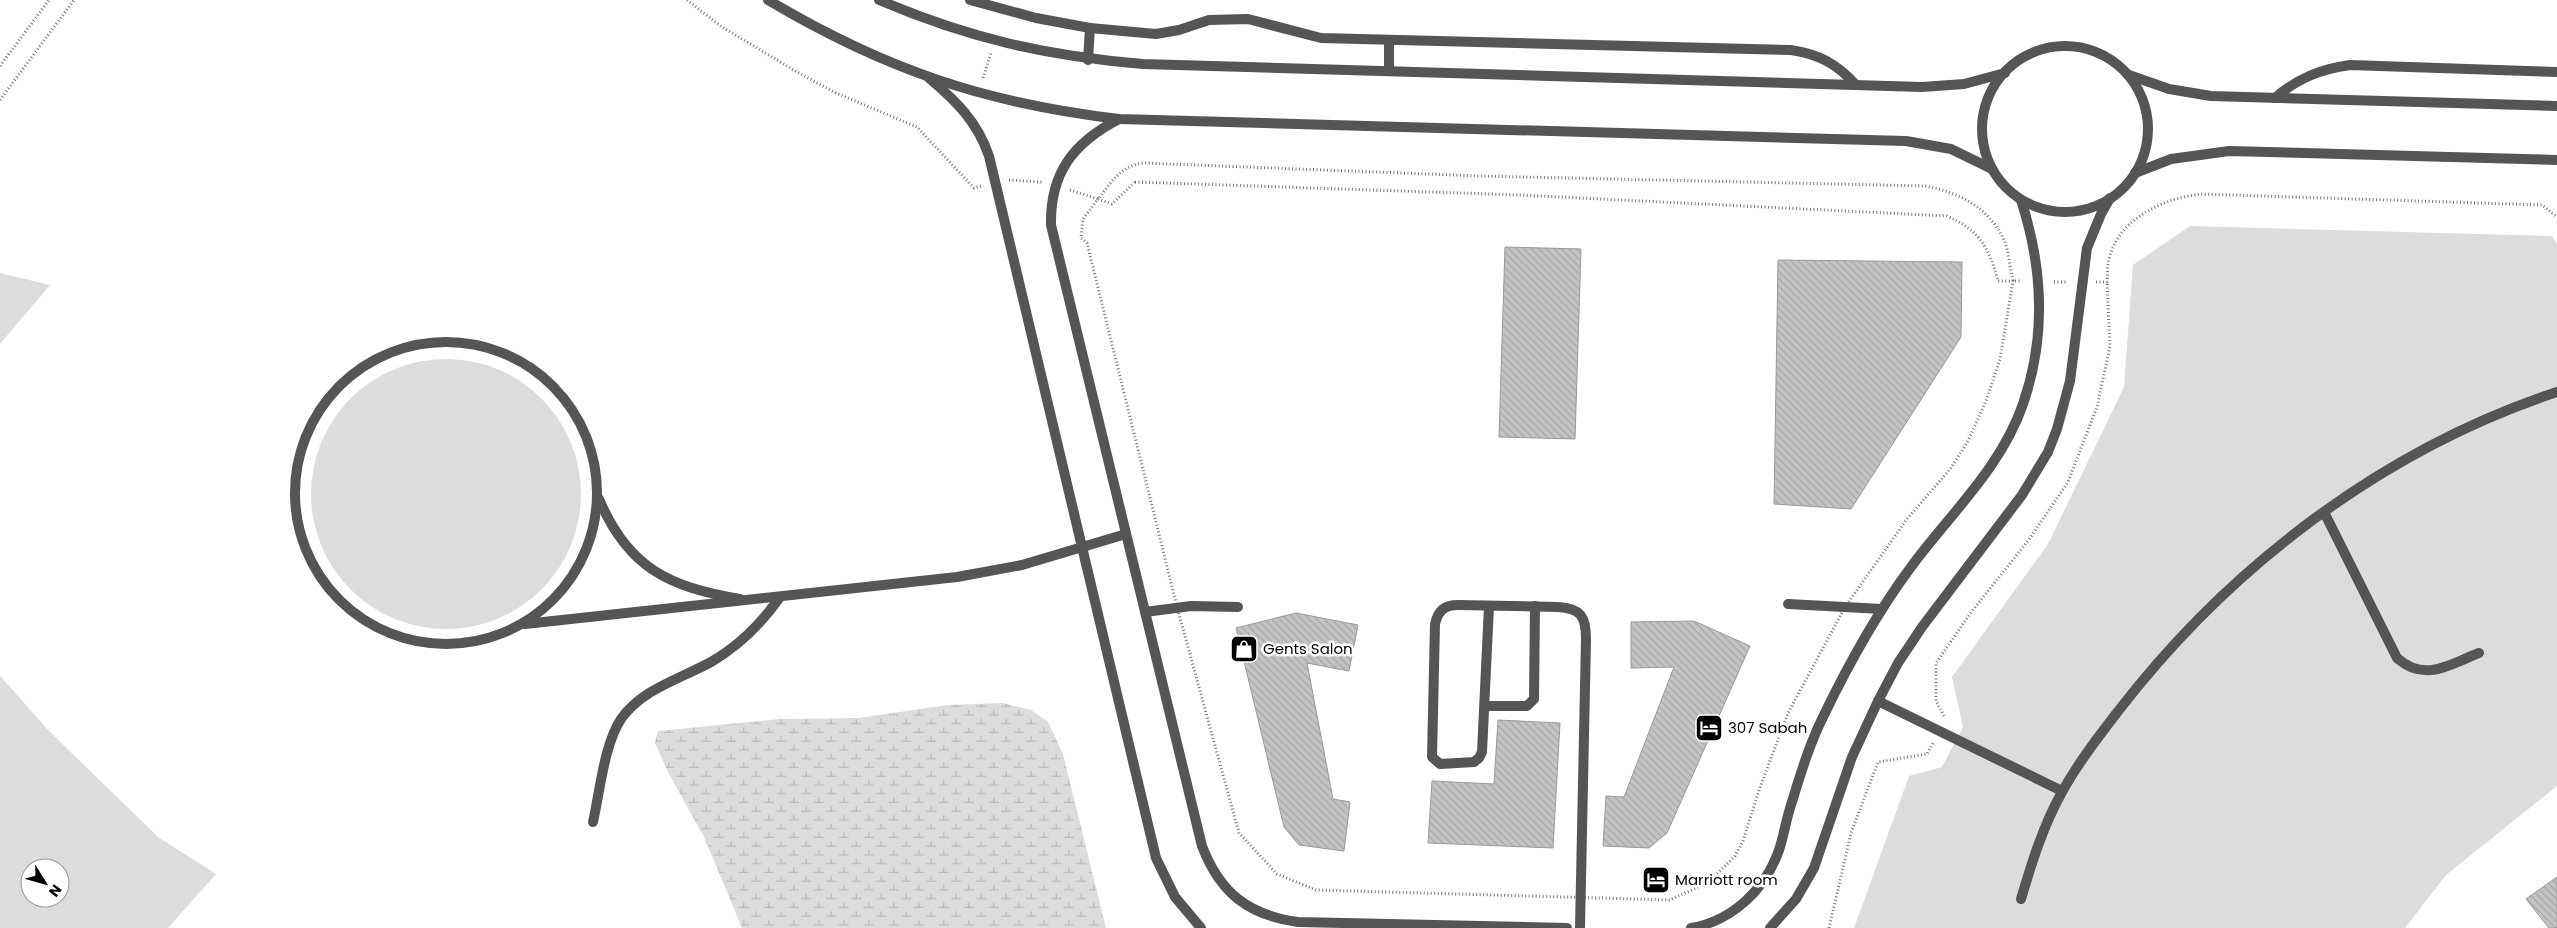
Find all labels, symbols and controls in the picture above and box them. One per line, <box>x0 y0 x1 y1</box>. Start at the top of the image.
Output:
shop icon: Gents Salon <box>1229 634 1259 664</box>
place label: Gents Salon <box>1263 638 1353 659</box>
hotel icon: 307 Sabah <box>1694 713 1724 743</box>
place label: 307 Sabah <box>1728 717 1807 738</box>
north arrow <box>20 858 70 908</box>
hotel icon: Marriott room <box>1641 865 1671 895</box>
place label: Marriott room <box>1675 869 1778 890</box>
text: N <box>44 881 67 901</box>

